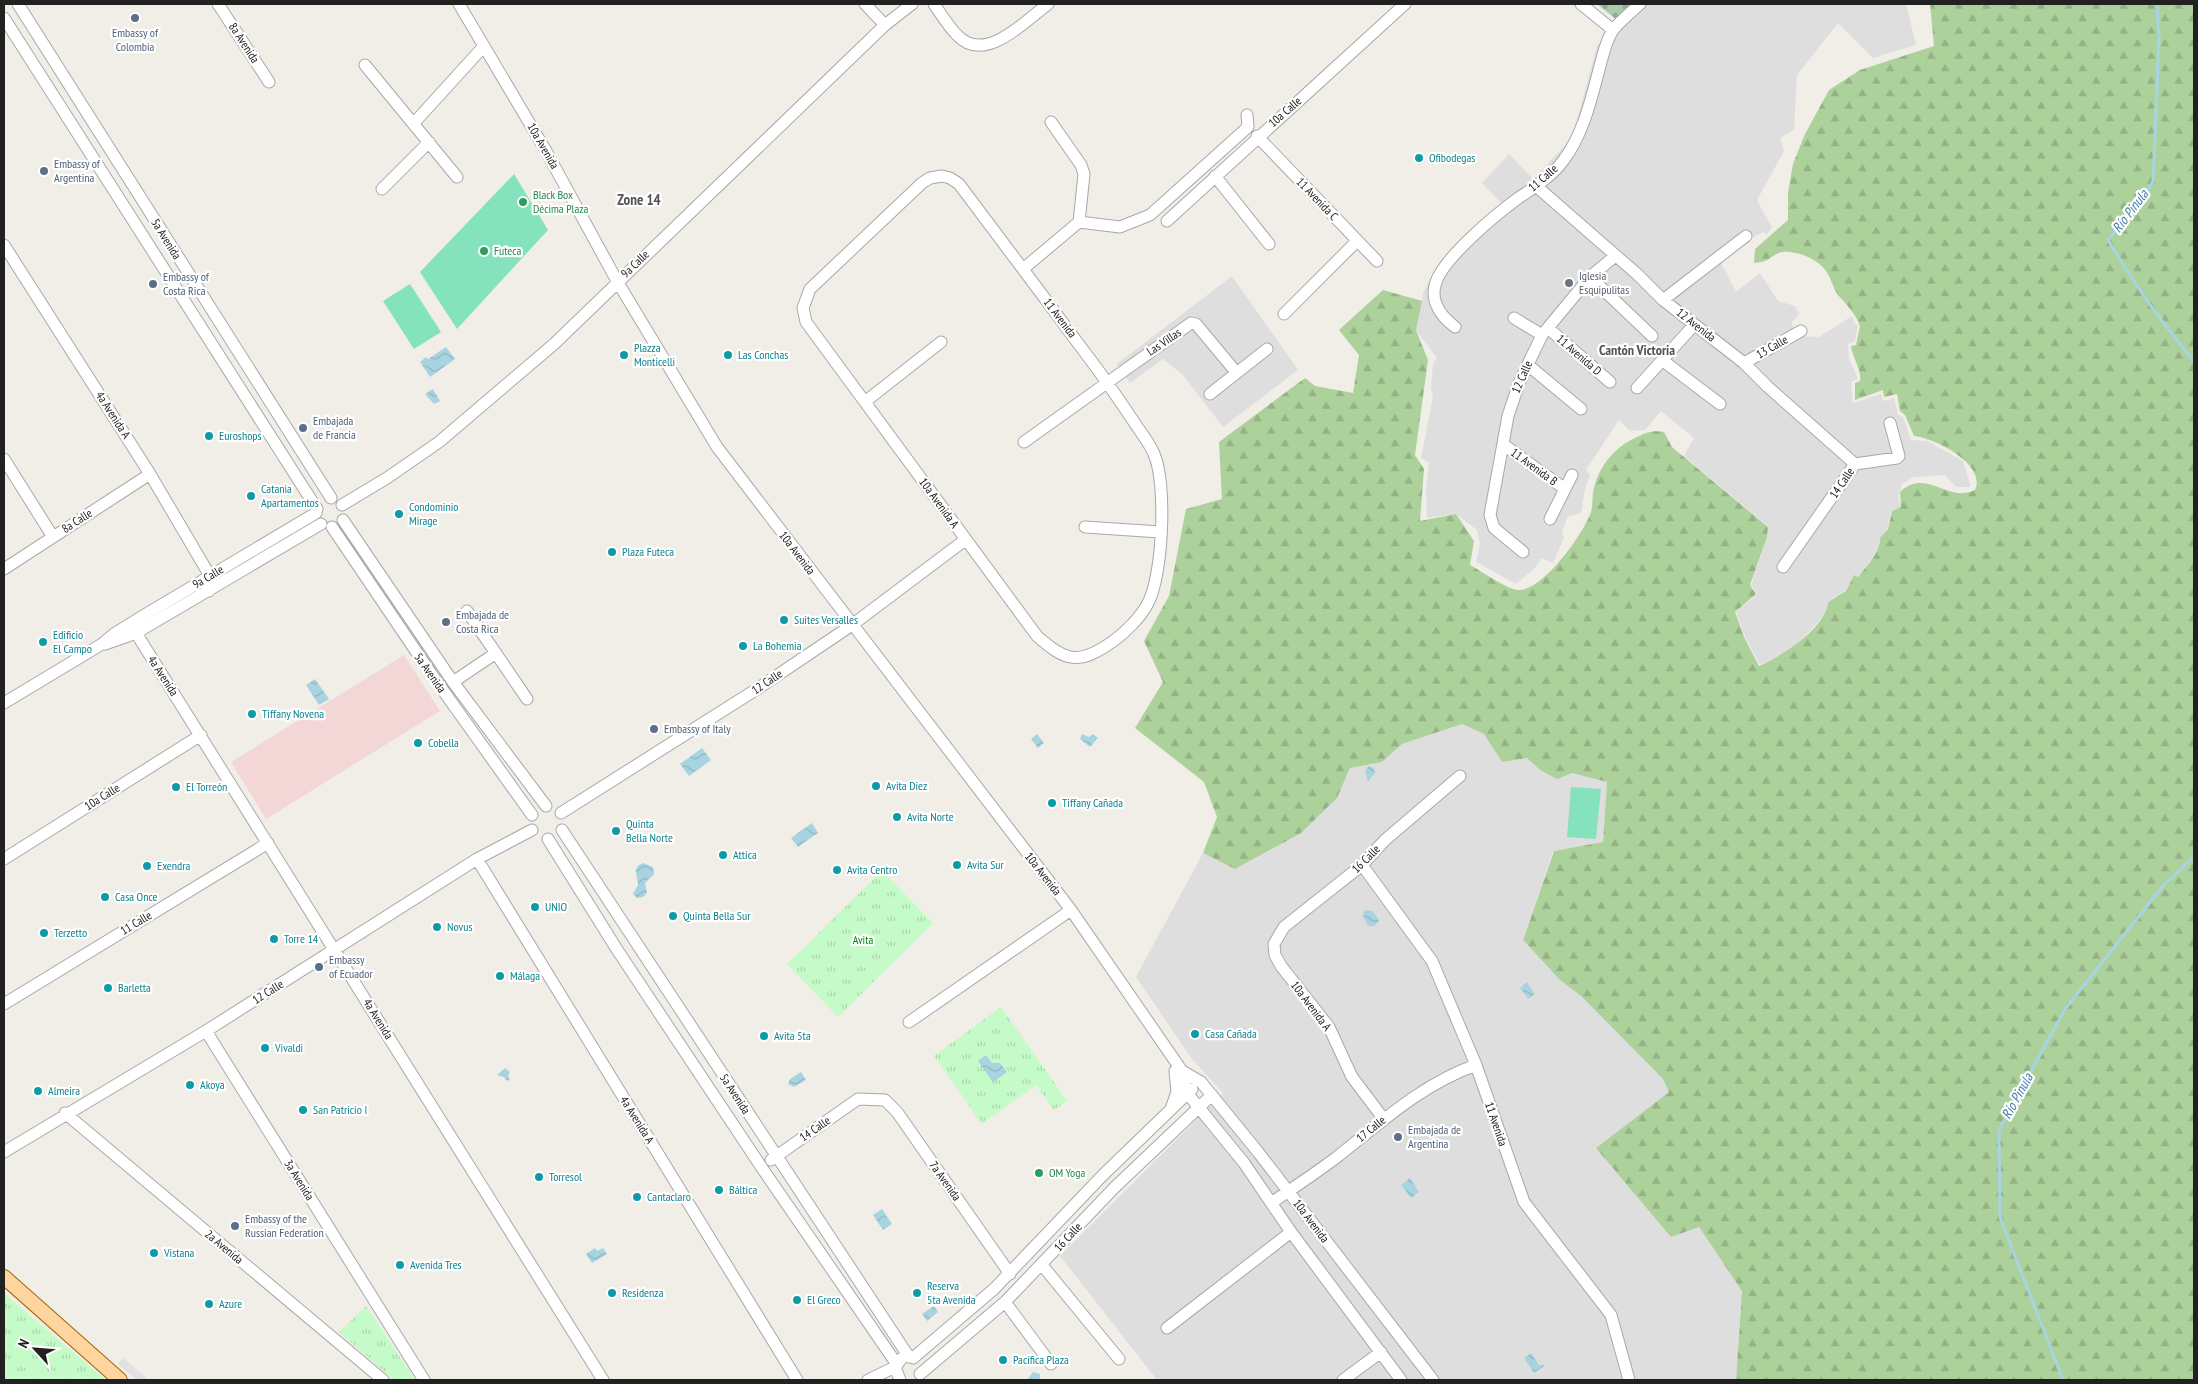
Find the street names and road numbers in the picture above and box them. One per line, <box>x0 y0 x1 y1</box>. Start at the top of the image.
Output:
street label: 8a Avenida <box>226 20 263 66</box>
street label: 10a Calle <box>1265 93 1304 130</box>
street label: 10a Avenida <box>524 120 563 172</box>
street label: 11 Calle <box>1525 161 1560 194</box>
street label: 11 Avenida C <box>1293 174 1342 224</box>
street label: 5a Avenida <box>148 216 185 262</box>
street label: 9a Calle <box>617 247 652 281</box>
street label: 11 Avenida <box>1041 295 1080 341</box>
street label: 12 Avenida <box>1674 305 1719 345</box>
street label: Las Villas <box>1144 325 1184 359</box>
street label: 11 Avenida D <box>1554 331 1605 378</box>
street label: 13 Calle <box>1753 332 1790 362</box>
street label: 12 Calle <box>1508 358 1535 395</box>
street label: 4a Avenida A <box>93 388 134 441</box>
street label: 11 Avenida B <box>1508 445 1561 489</box>
street label: 14 Calle <box>1826 464 1857 501</box>
street label: 10a Avenida A <box>916 475 963 531</box>
street label: 8a Calle <box>59 505 95 536</box>
street label: 10a Avenida <box>776 528 819 578</box>
street label: 9a Calle <box>190 562 226 592</box>
street label: 5a Avenida <box>411 650 450 696</box>
street label: 4a Avenida <box>145 653 182 699</box>
street label: 12 Calle <box>748 666 785 697</box>
street label: 10a Calle <box>81 780 122 813</box>
street label: 16 Calle <box>1348 841 1383 876</box>
street label: 10a Avenida <box>1022 849 1065 898</box>
street label: 11 Calle <box>117 907 154 938</box>
street label: 12 Calle <box>249 976 286 1007</box>
street label: 10a Avenida A <box>1288 978 1335 1034</box>
street label: 4a Avenida <box>360 996 397 1042</box>
street label: 5a Avenida <box>717 1071 754 1117</box>
street label: 4a Avenida A <box>617 1093 658 1146</box>
street label: 11 Avenida <box>1482 1100 1511 1148</box>
street label: 17 Calle <box>1353 1112 1388 1145</box>
street label: 14 Calle <box>796 1113 833 1144</box>
street label: 3a Avenida <box>281 1157 318 1203</box>
street label: 7a Avenida <box>926 1158 965 1204</box>
street label: 10a Avenida <box>1290 1196 1333 1246</box>
street label: 16 Calle <box>1051 1219 1085 1254</box>
street label: 2a Avenida <box>202 1226 247 1267</box>

